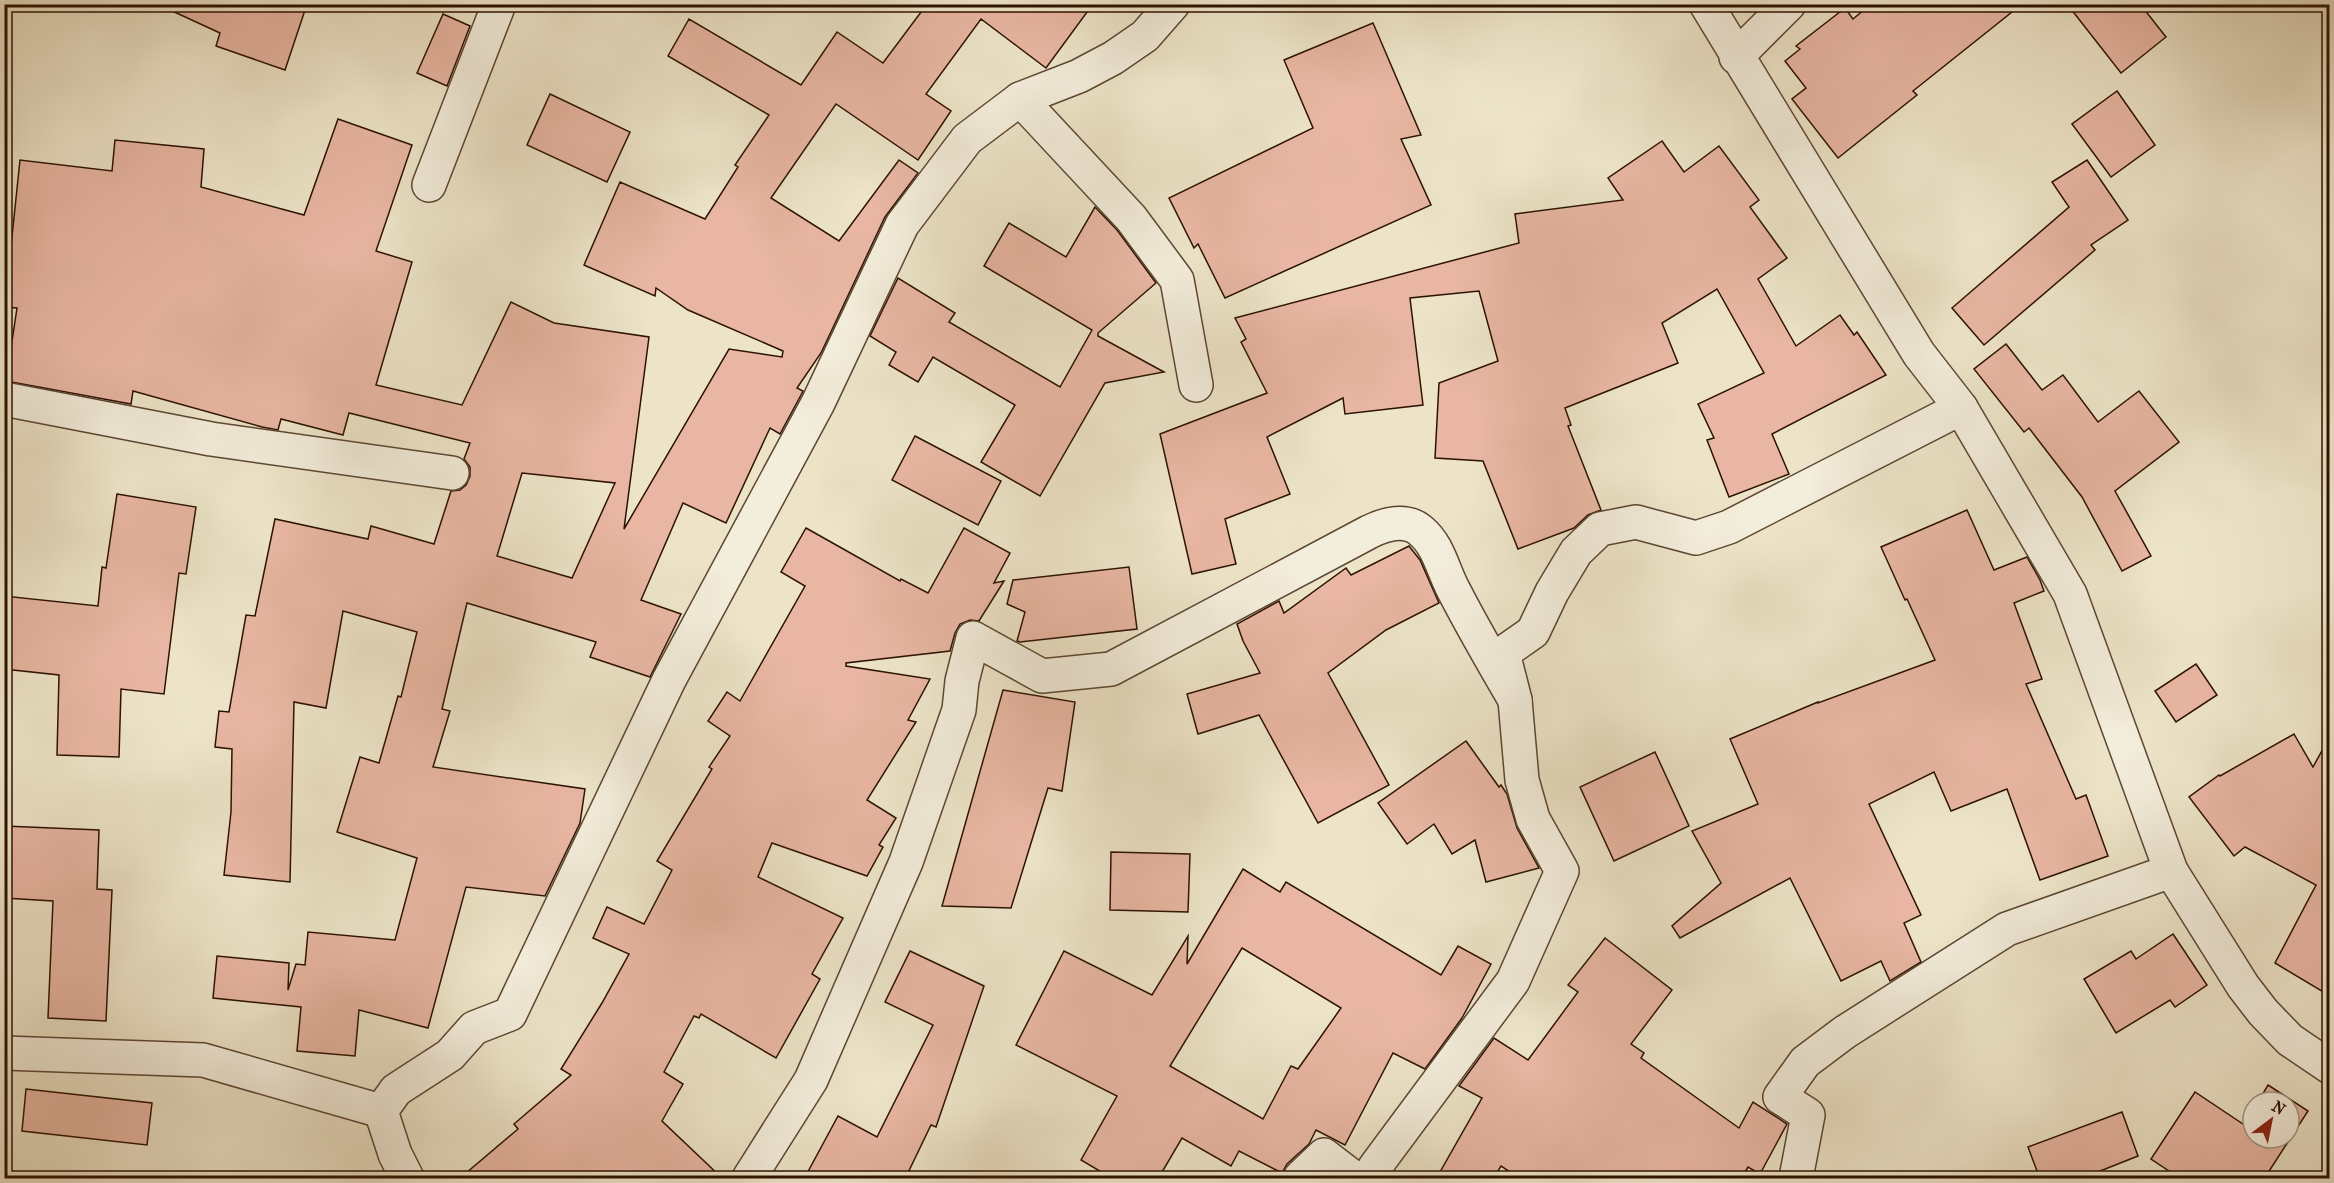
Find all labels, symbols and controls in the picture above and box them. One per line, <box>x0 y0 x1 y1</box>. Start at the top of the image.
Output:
north arrow <box>2241 1090 2301 1150</box>
text: N <box>2269 1096 2290 1119</box>

